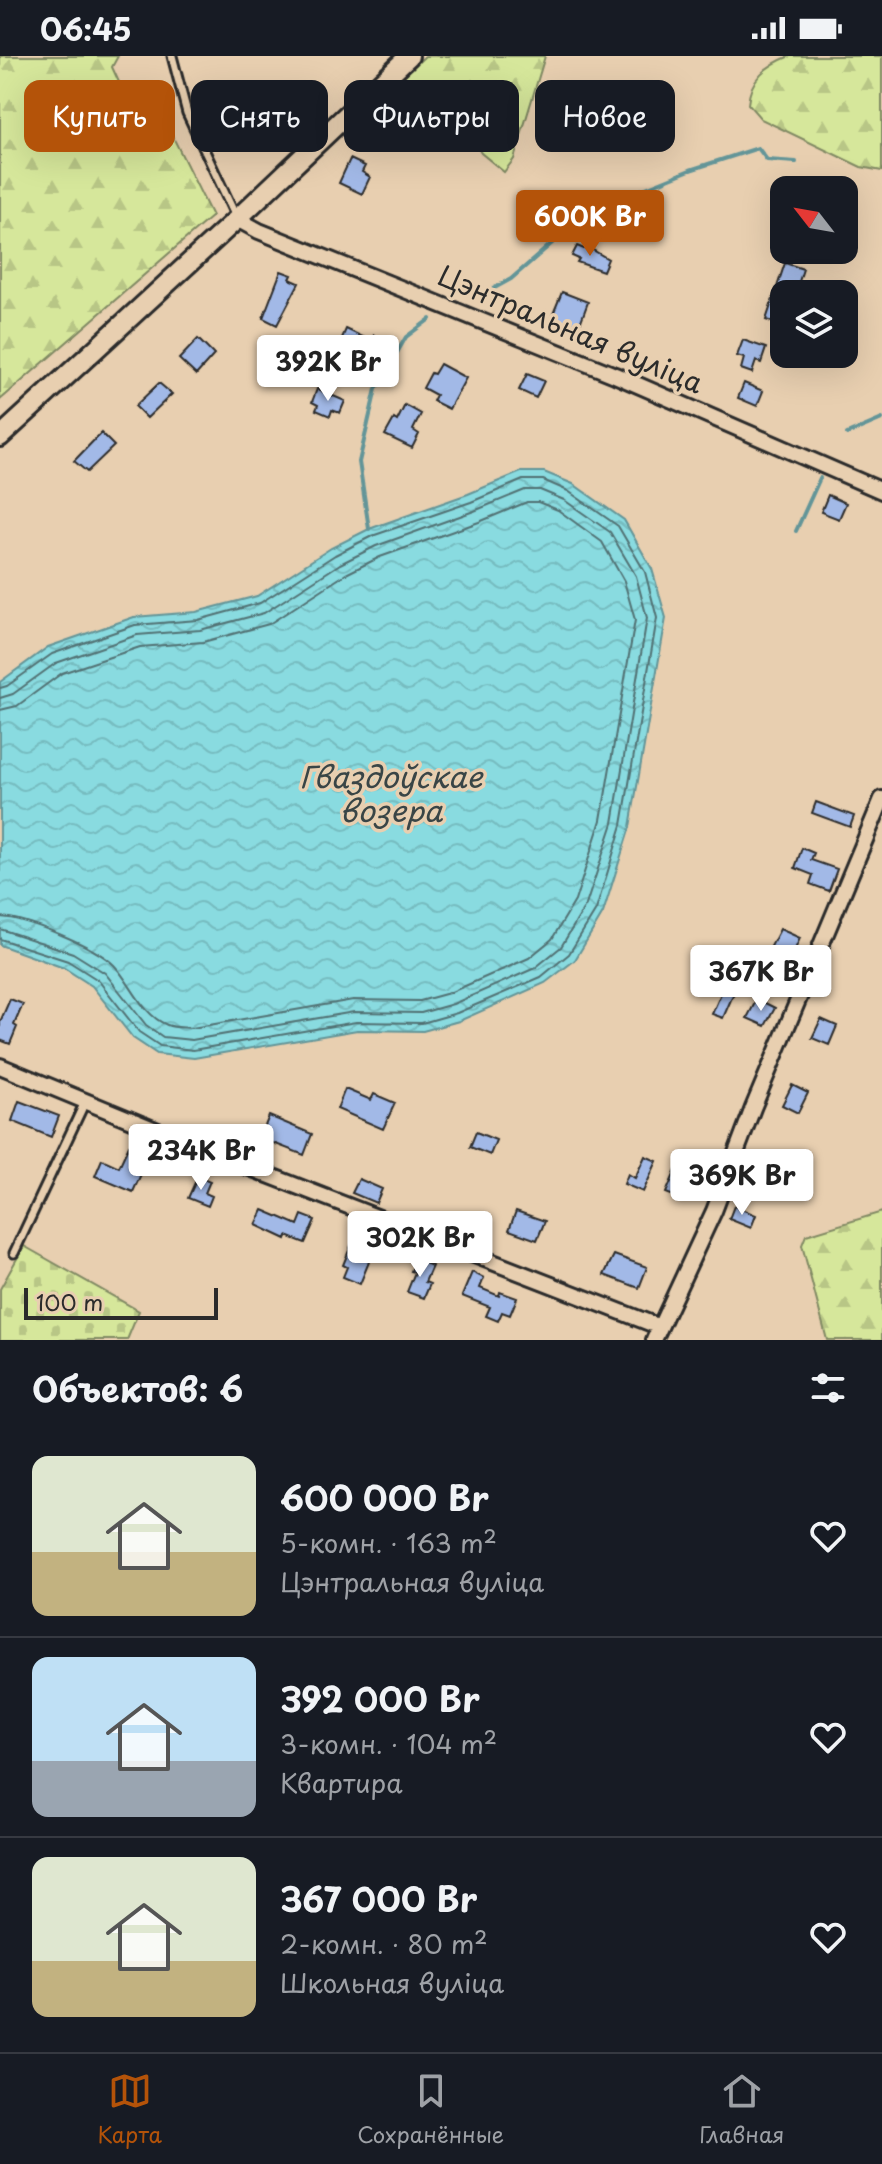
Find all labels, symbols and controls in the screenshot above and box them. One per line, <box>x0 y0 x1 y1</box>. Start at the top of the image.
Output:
text: 06:45 <box>40 6 132 51</box>
chip: Купить <box>24 80 175 152</box>
chip: Снять <box>191 80 328 152</box>
chip: Фильтры <box>344 80 519 152</box>
chip: Новое <box>535 80 675 152</box>
north arrow <box>770 176 858 264</box>
map controls <box>770 176 858 368</box>
pin: 600K Br <box>516 190 664 258</box>
text: 600K Br <box>534 196 646 235</box>
street label: Цэнтральная вуліца <box>432 253 711 404</box>
button: layers <box>770 280 858 368</box>
pin: 392K Br <box>254 335 402 403</box>
text: 392K Br <box>275 341 381 380</box>
water label: Гваздоўскае возера <box>299 753 485 832</box>
pin: 367K Br <box>687 945 835 1013</box>
text: 367K Br <box>708 951 814 990</box>
pin: 234K Br <box>127 1124 275 1192</box>
text: 234K Br <box>147 1130 255 1169</box>
pin: 369K Br <box>668 1149 816 1217</box>
text: 369K Br <box>688 1155 796 1194</box>
pin: 302K Br <box>346 1211 494 1279</box>
text: 302K Br <box>365 1217 475 1256</box>
scale bar <box>24 1284 218 1320</box>
text: 100 m <box>36 1285 103 1318</box>
text: Объектов: 6 <box>32 1362 243 1414</box>
icon: filters <box>806 1366 850 1410</box>
text: 600 000 Br <box>280 1471 489 1523</box>
icon: home <box>96 1488 192 1584</box>
icon: heart <box>806 1514 850 1558</box>
text: 5-комн. · 163 m² <box>280 1523 497 1562</box>
text: Цэнтральная вуліца <box>280 1562 544 1601</box>
text: 392 000 Br <box>280 1672 480 1724</box>
icon: home <box>96 1689 192 1785</box>
icon: heart <box>806 1715 850 1759</box>
text: 3-комн. · 104 m² <box>280 1724 497 1763</box>
text: Квартира <box>280 1763 403 1802</box>
text: 367 000 Br <box>280 1872 477 1924</box>
icon: home <box>96 1889 192 1985</box>
icon: heart <box>806 1915 850 1959</box>
text: 2-комн. · 80 m² <box>280 1924 488 1963</box>
text: Школьная вуліца <box>280 1963 504 2002</box>
tab: Карта <box>98 2069 162 2150</box>
tab: Сохранённые <box>357 2069 504 2150</box>
tab: Главная <box>699 2069 784 2150</box>

